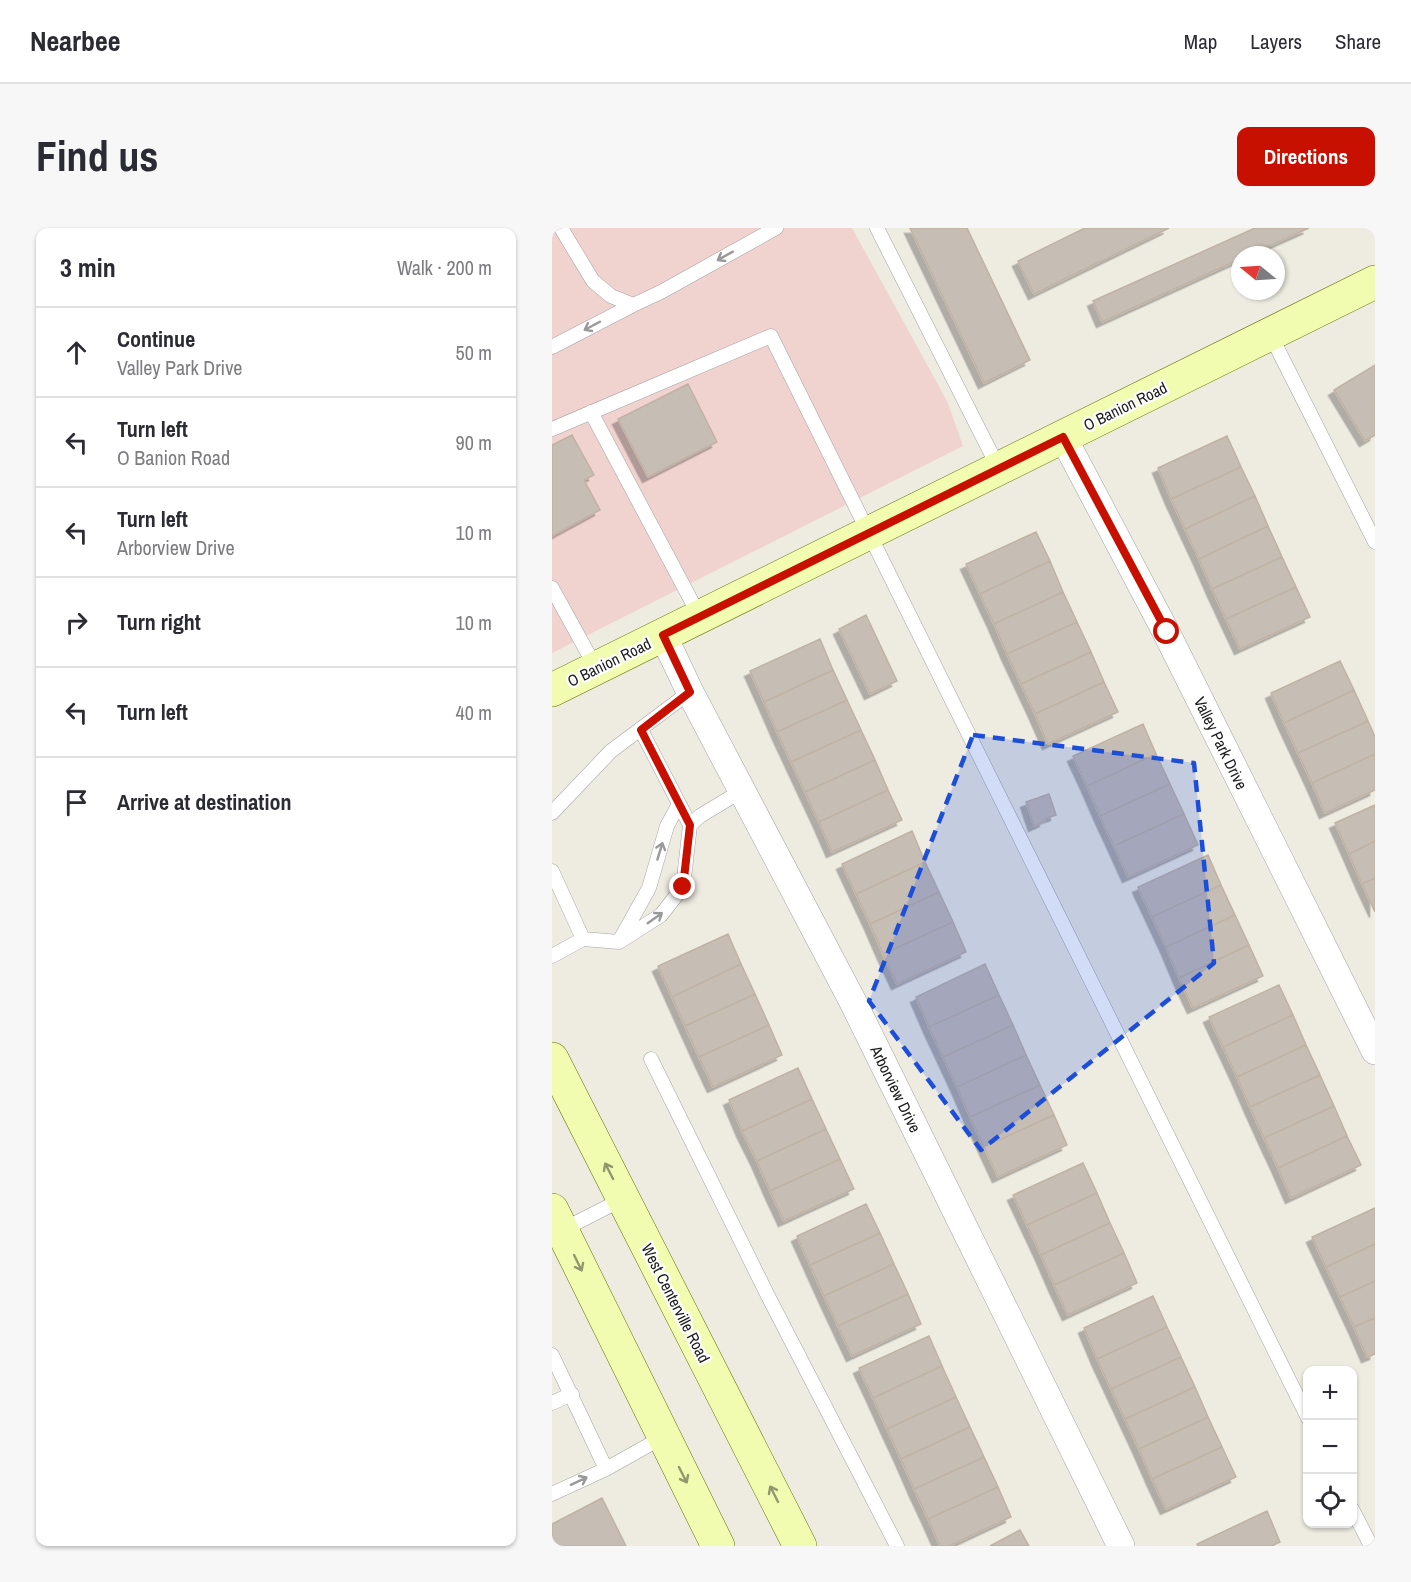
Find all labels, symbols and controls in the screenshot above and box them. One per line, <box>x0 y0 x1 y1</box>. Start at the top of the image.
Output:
text: Nearbee <box>30 22 121 60</box>
text: Map <box>1184 27 1217 56</box>
text: Layers <box>1250 27 1302 56</box>
text: Share <box>1335 27 1381 56</box>
button: Directions <box>1237 127 1375 186</box>
text: Find us <box>36 128 158 184</box>
north arrow <box>1231 246 1285 300</box>
text: 3 min <box>60 250 116 285</box>
one-way arrow <box>716 251 734 262</box>
text: Walk · 200 m <box>397 254 492 281</box>
one-way arrow <box>584 321 602 332</box>
text: Continue <box>117 324 195 354</box>
icon: ahead <box>60 336 93 369</box>
text: 50 m <box>456 339 492 366</box>
text: Valley Park Drive <box>117 354 242 381</box>
street label: O Banion Road <box>1080 376 1170 436</box>
text: Turn left <box>117 414 188 444</box>
icon: left <box>60 426 93 459</box>
text: 90 m <box>456 429 492 456</box>
text: O Banion Road <box>117 444 230 471</box>
text: Turn left <box>117 504 188 534</box>
icon: left <box>60 516 93 549</box>
text: 10 m <box>456 519 492 546</box>
text: Arborview Drive <box>117 534 235 561</box>
icon: right <box>60 606 93 639</box>
text: Turn right <box>117 607 201 637</box>
text: 10 m <box>456 609 492 636</box>
route start <box>1153 618 1179 644</box>
street label: O Banion Road <box>564 632 654 692</box>
street label: Valley Park Drive <box>1189 693 1253 793</box>
icon: left <box>60 696 93 729</box>
text: Turn left <box>117 697 188 727</box>
text: 40 m <box>456 699 492 726</box>
icon: arrive <box>60 786 93 819</box>
text: Arrive at destination <box>117 787 291 817</box>
one-way arrow <box>655 842 666 861</box>
route end <box>669 873 695 899</box>
one-way arrow <box>646 912 662 924</box>
street label: Arborview Drive <box>865 1041 927 1136</box>
one-way arrow <box>602 1162 614 1180</box>
street label: West Centerville Road <box>636 1240 716 1366</box>
one-way arrow <box>572 1253 584 1271</box>
map controls <box>1303 1366 1357 1528</box>
button: + <box>1303 1366 1357 1420</box>
button: − <box>1303 1420 1357 1474</box>
one-way arrow <box>677 1466 689 1484</box>
button: locate <box>1303 1474 1357 1528</box>
one-way arrow <box>569 1475 587 1487</box>
one-way arrow <box>767 1485 779 1503</box>

